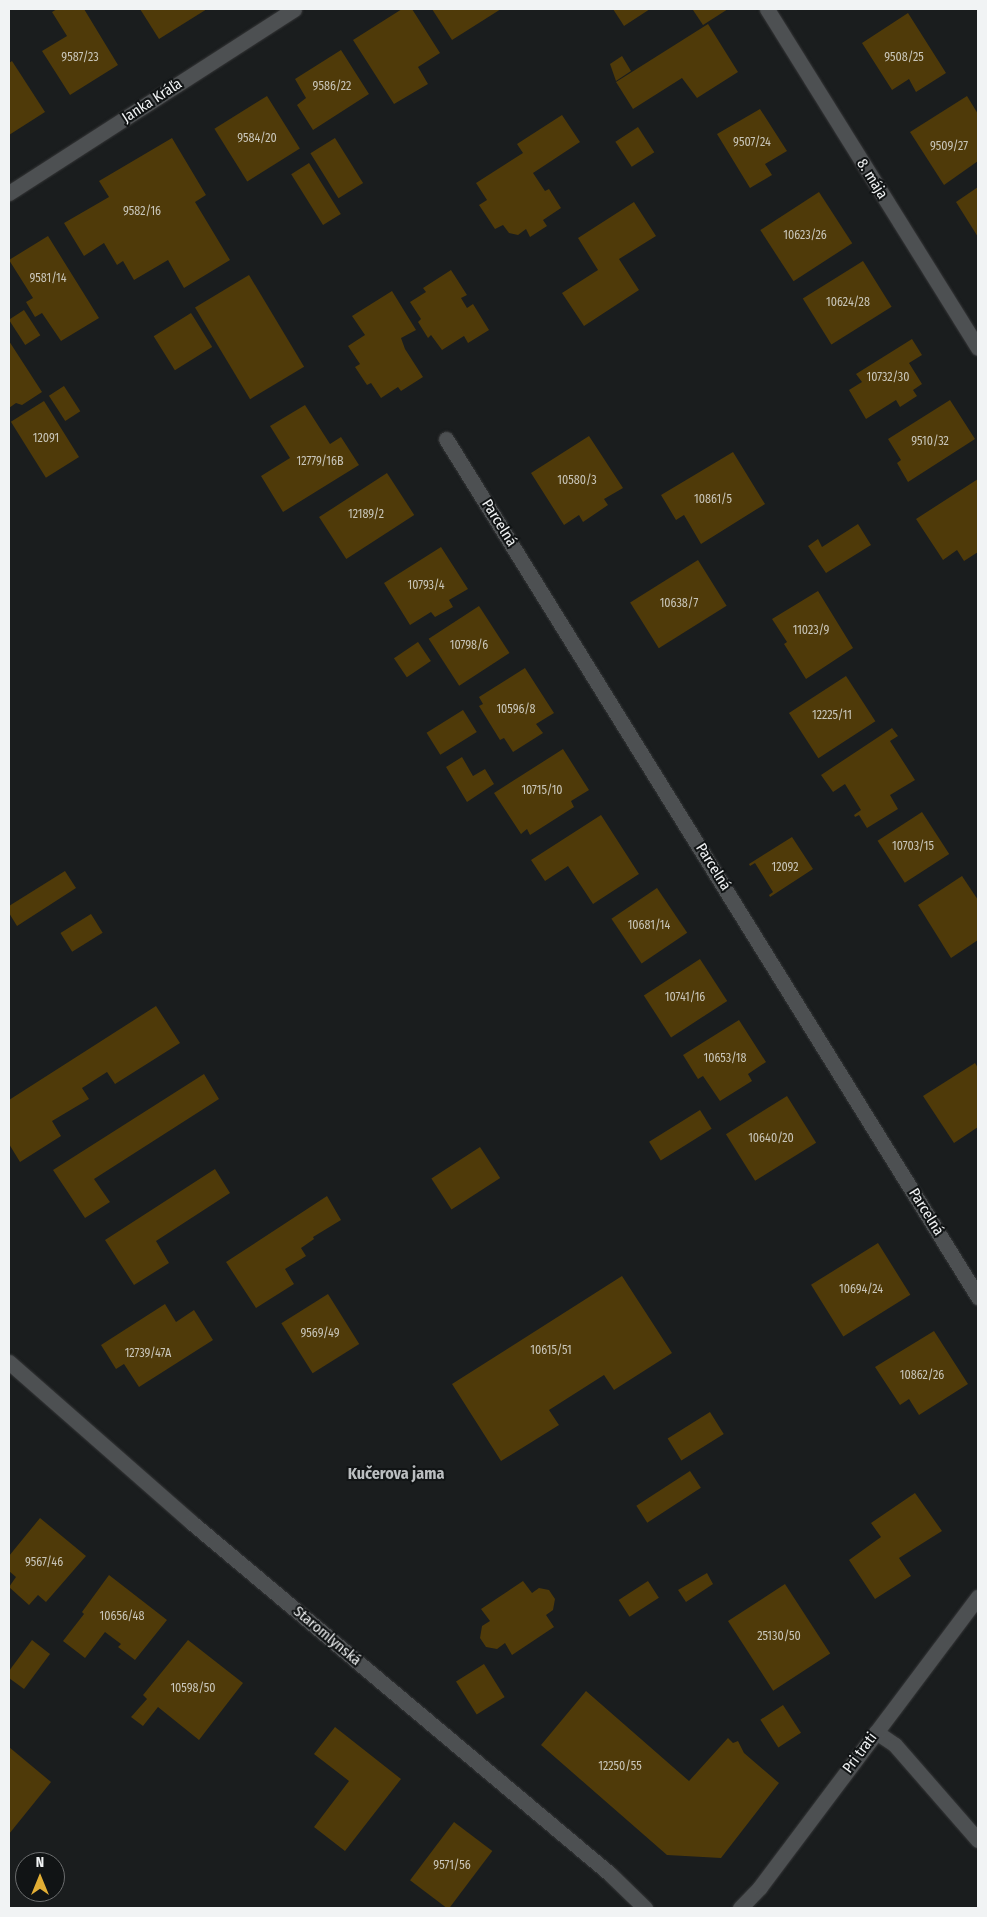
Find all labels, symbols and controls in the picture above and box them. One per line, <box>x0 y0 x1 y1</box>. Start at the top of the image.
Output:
house number: 9587/23 <box>61 51 99 65</box>
house number: 9508/25 <box>884 51 924 65</box>
street label: Janka Kráľa <box>119 75 185 127</box>
house number: 9586/22 <box>313 80 351 94</box>
house number: 9584/20 <box>237 132 277 146</box>
house number: 9507/24 <box>733 136 771 150</box>
house number: 9509/27 <box>930 140 968 154</box>
street label: 8. mája <box>853 156 891 202</box>
house number: 9582/16 <box>123 205 161 219</box>
house number: 10623/26 <box>783 229 827 243</box>
house number: 9581/14 <box>29 272 67 286</box>
house number: 10624/28 <box>826 296 870 310</box>
house number: 10732/30 <box>866 371 910 385</box>
house number: 12091 <box>33 432 59 446</box>
house number: 9510/32 <box>911 435 949 449</box>
house number: 12779/16B <box>297 455 343 469</box>
house number: 10580/3 <box>557 474 597 488</box>
house number: 10861/5 <box>694 493 732 507</box>
street label: Parcelná <box>478 496 520 550</box>
house number: 12189/2 <box>348 508 384 522</box>
house number: 10793/4 <box>408 579 444 593</box>
house number: 10638/7 <box>660 597 698 611</box>
house number: 11023/9 <box>793 624 829 638</box>
house number: 10798/6 <box>450 639 488 653</box>
house number: 10596/8 <box>496 703 536 717</box>
house number: 12225/11 <box>812 709 852 723</box>
house number: 10715/10 <box>521 784 563 798</box>
street label: Parcelná <box>692 840 734 894</box>
house number: 10703/15 <box>892 840 934 854</box>
house number: 12092 <box>771 861 799 875</box>
house number: 10681/14 <box>628 919 670 933</box>
house number: 10741/16 <box>665 991 705 1005</box>
house number: 10653/18 <box>704 1052 746 1066</box>
house number: 10640/20 <box>748 1132 794 1146</box>
street label: Parcelná <box>905 1185 947 1239</box>
house number: 10694/24 <box>839 1283 883 1297</box>
house number: 9569/49 <box>301 1327 339 1341</box>
house number: 10615/51 <box>530 1344 572 1358</box>
house number: 12739/47A <box>125 1347 171 1361</box>
house number: 10862/26 <box>900 1369 944 1383</box>
district label: Kučerova jama <box>348 1464 444 1484</box>
house number: 9567/46 <box>25 1556 63 1570</box>
street label: Staromlynská <box>290 1603 364 1669</box>
house number: 10656/48 <box>100 1610 144 1624</box>
house number: 25130/50 <box>757 1630 801 1644</box>
house number: 10598/50 <box>170 1682 216 1696</box>
street label: Pri trati <box>839 1729 881 1777</box>
house number: 12250/55 <box>598 1760 642 1774</box>
north arrow <box>15 1852 65 1902</box>
text: N <box>36 1854 44 1871</box>
house number: 9571/56 <box>433 1859 471 1873</box>

